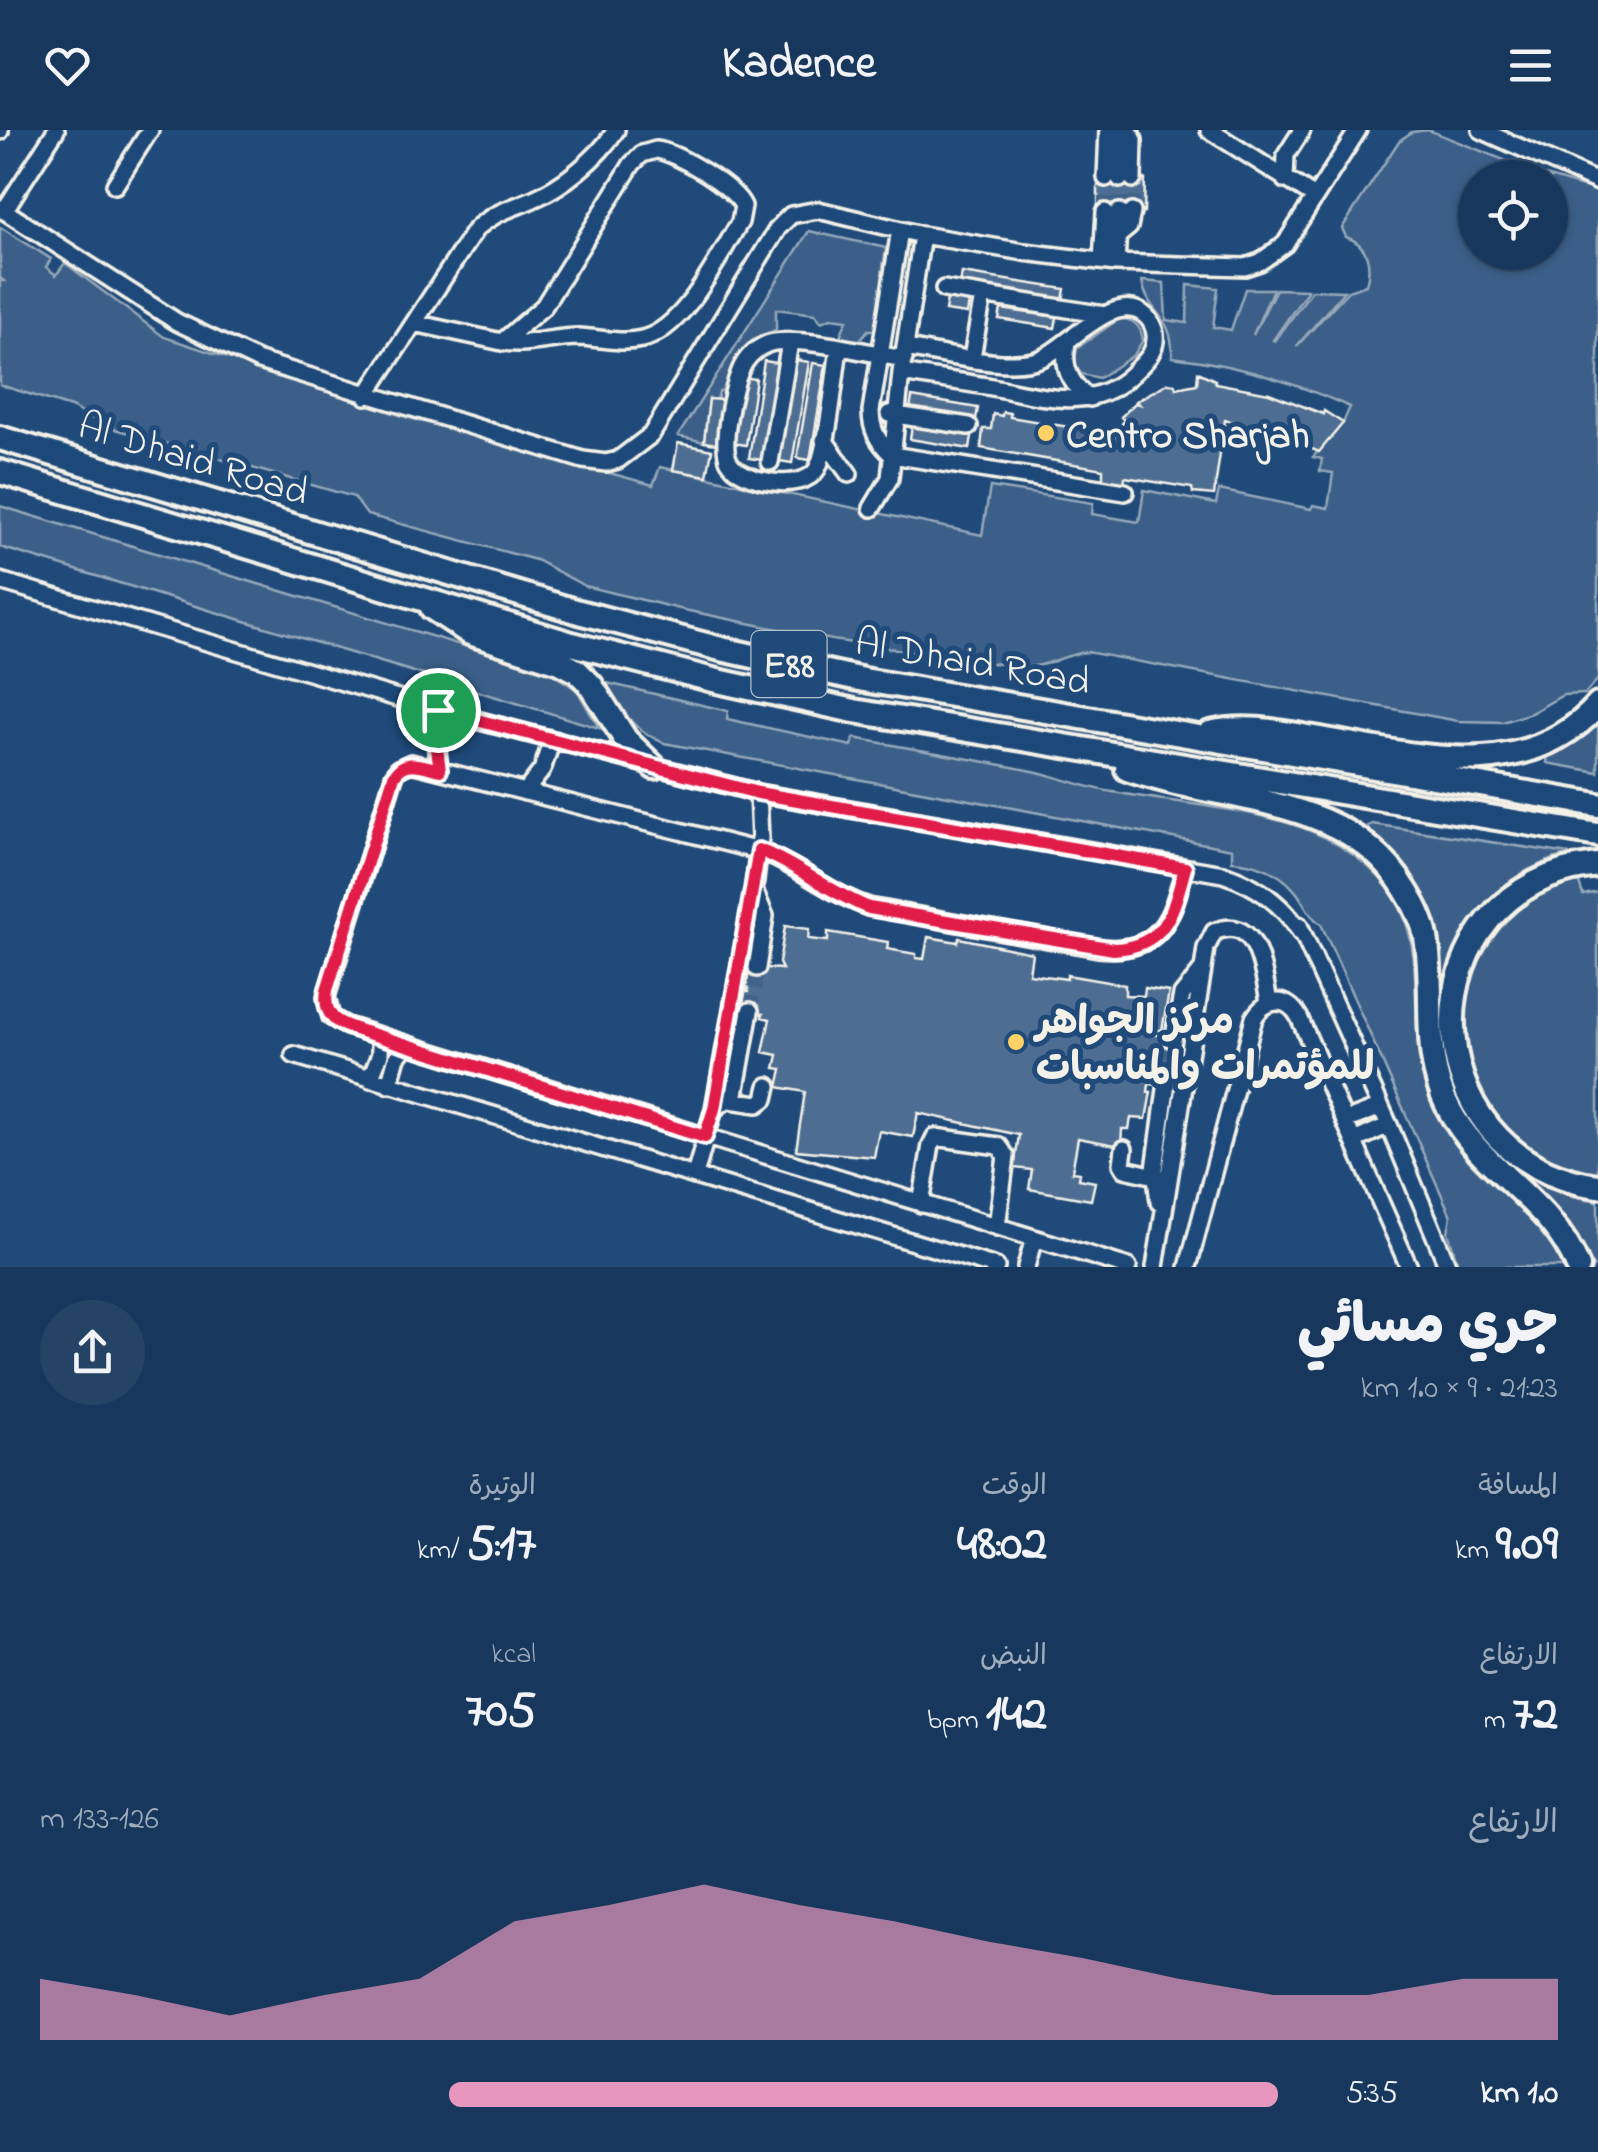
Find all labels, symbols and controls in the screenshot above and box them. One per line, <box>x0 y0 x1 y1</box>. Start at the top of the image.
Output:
text: Kadence <box>722 32 876 98</box>
icon: heart <box>40 38 95 93</box>
icon: menu <box>1503 38 1558 93</box>
map controls <box>1458 160 1568 270</box>
button: locate <box>1458 160 1568 270</box>
street label: Al Dhaid Road <box>70 398 315 524</box>
place label: Centro Sharjah <box>1066 408 1310 467</box>
marker: Centro Sharjah <box>1035 422 1057 444</box>
street label: Al Dhaid Road <box>850 615 1095 714</box>
road number: E88 <box>752 631 826 697</box>
pin <box>396 668 481 753</box>
icon: arrive <box>411 683 466 738</box>
place label: مركز الجواهر للمؤتمرات والمناسبات <box>1032 994 1374 1099</box>
marker: مركز الجواهر للمؤتمرات والمناسبات <box>1005 1031 1027 1053</box>
text: جري مسائي <box>1298 1288 1558 1368</box>
button: share <box>40 1300 145 1405</box>
text: 21:23 · 9 × 1.0 km <box>1361 1366 1558 1413</box>
text: الوتيرة <box>468 1467 536 1508</box>
text: الوقت <box>982 1467 1047 1508</box>
text: المسافة <box>1478 1467 1558 1508</box>
text: 5:17 <box>467 1509 536 1582</box>
text: 48:02 <box>957 1509 1047 1582</box>
text: 9.09 <box>1496 1509 1558 1582</box>
text: /km <box>417 1531 467 1572</box>
text: km <box>1455 1531 1496 1572</box>
text: kcal <box>491 1635 536 1676</box>
text: النبض <box>980 1637 1047 1678</box>
text: الارتفاع <box>1479 1637 1558 1678</box>
text: 705 <box>465 1676 536 1749</box>
text: 142 <box>986 1679 1047 1752</box>
text: 72 <box>1513 1679 1558 1752</box>
text: bpm <box>927 1701 986 1742</box>
text: m <box>1484 1701 1513 1742</box>
text: 126–133 m <box>40 1797 159 1844</box>
text: الارتفاع <box>1468 1801 1558 1848</box>
text: 5:35 <box>1345 2071 1398 2118</box>
text: 1.0 km <box>1481 2071 1558 2118</box>

